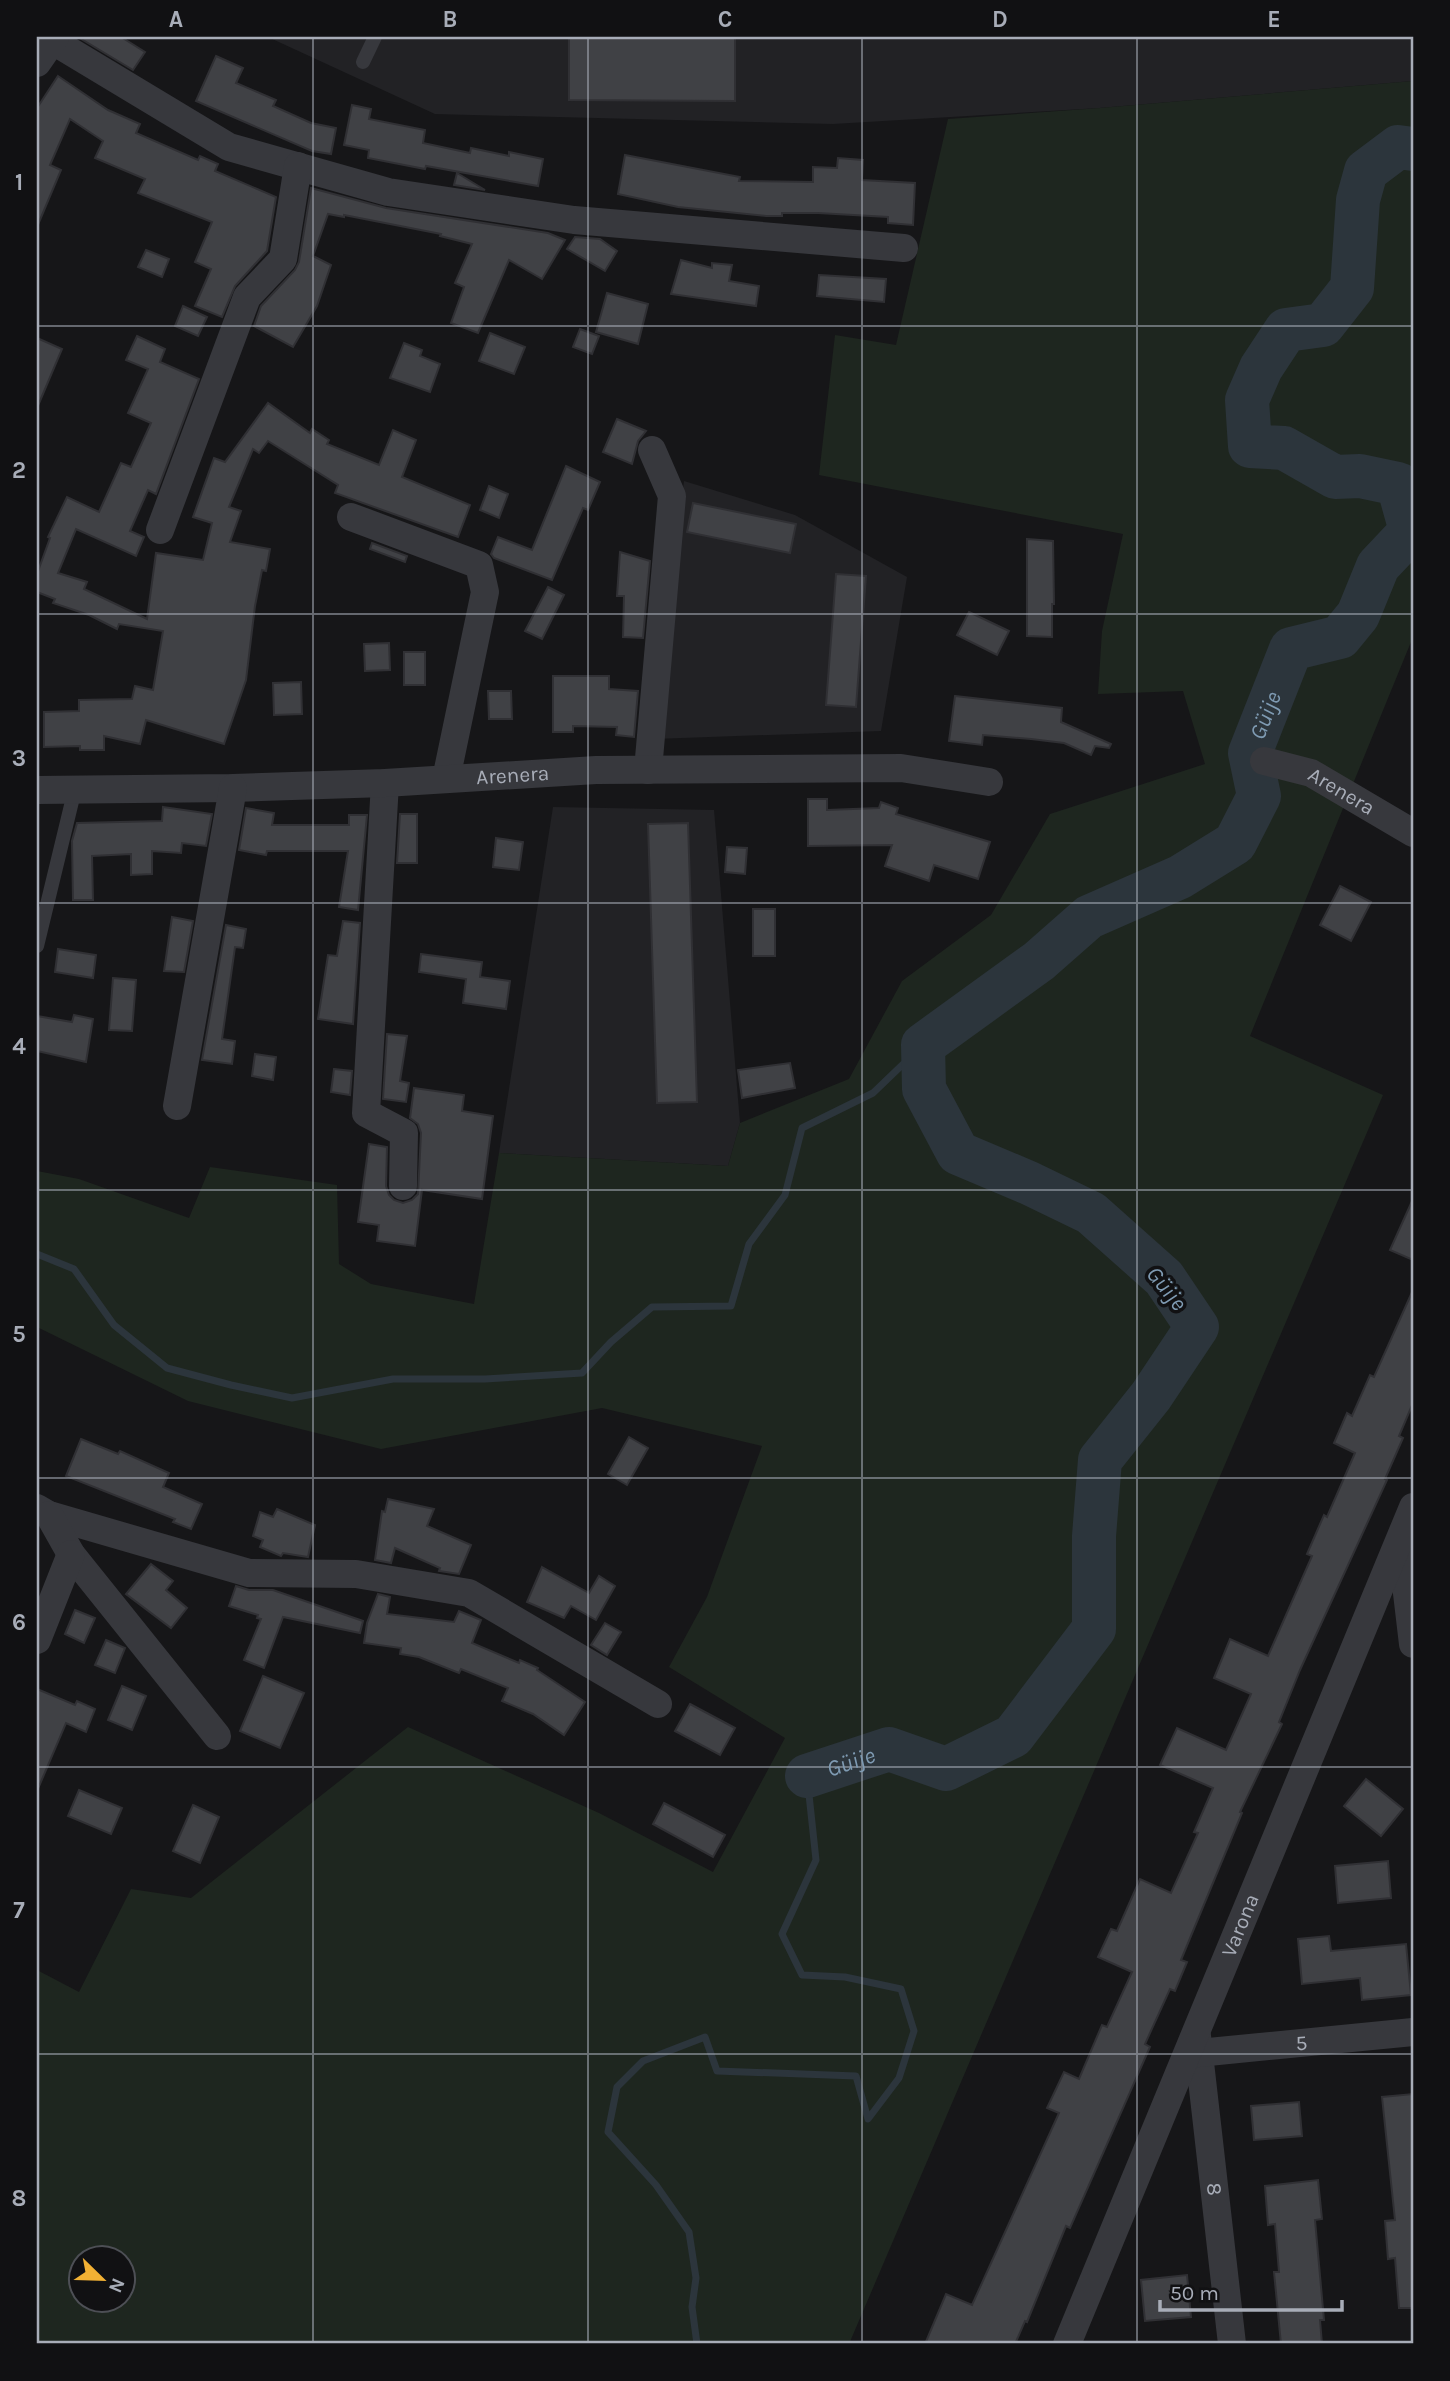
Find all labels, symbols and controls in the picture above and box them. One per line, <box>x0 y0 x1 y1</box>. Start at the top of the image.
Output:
text: A <box>169 6 183 33</box>
text: B <box>443 6 457 33</box>
text: C <box>718 6 732 33</box>
text: D <box>992 6 1008 33</box>
text: E <box>1267 6 1281 33</box>
text: 1 <box>15 169 23 196</box>
text: 2 <box>12 457 26 484</box>
water label: Güije <box>1244 687 1287 743</box>
text: 3 <box>12 745 26 772</box>
street label: Arenera <box>475 761 550 789</box>
street label: Arenera <box>1304 762 1379 820</box>
text: 4 <box>12 1033 26 1060</box>
water label: Güije <box>1141 1261 1193 1316</box>
text: 5 <box>12 1321 26 1348</box>
text: 6 <box>12 1609 26 1636</box>
water label: Güije <box>823 1741 879 1783</box>
street label: Varona <box>1216 1890 1264 1960</box>
text: 7 <box>13 1897 25 1924</box>
street label: 5 <box>1294 2030 1309 2055</box>
street label: 8 <box>1202 2181 1227 2197</box>
text: 8 <box>12 2185 26 2212</box>
north arrow <box>66 2244 136 2314</box>
scale bar <box>1160 2269 1342 2313</box>
text: N <box>104 2275 130 2296</box>
text: 50 m <box>1170 2281 1219 2305</box>

